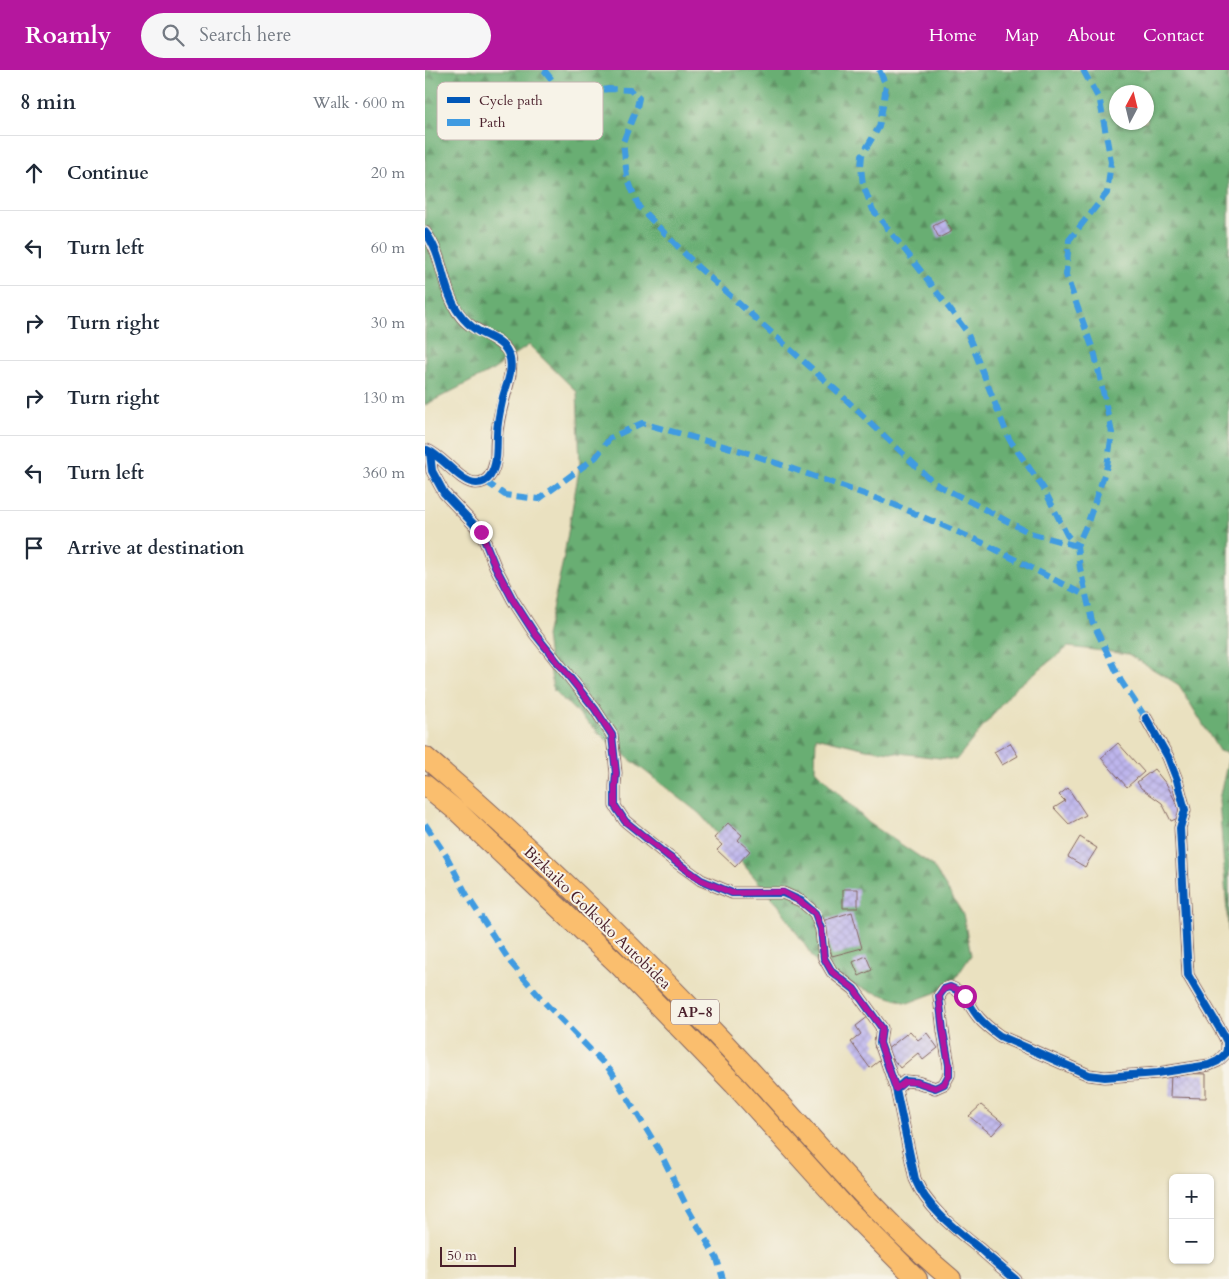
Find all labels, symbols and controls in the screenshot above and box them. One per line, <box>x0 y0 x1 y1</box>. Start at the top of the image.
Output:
search box <box>141 13 491 58</box>
text: Roamly <box>25 19 111 52</box>
icon: search <box>159 21 187 49</box>
text: Search here <box>199 22 291 48</box>
text: Home <box>929 23 977 48</box>
text: Map <box>1005 23 1039 48</box>
text: About <box>1067 23 1115 48</box>
text: Contact <box>1143 23 1204 48</box>
legend <box>437 82 603 140</box>
north arrow <box>1109 85 1154 130</box>
text: 8 min <box>20 88 76 117</box>
text: Cycle path <box>479 91 543 110</box>
text: Walk · 600 m <box>313 92 405 114</box>
text: Path <box>479 113 506 132</box>
icon: ahead <box>20 159 48 187</box>
text: Continue <box>67 160 149 186</box>
text: 20 m <box>371 162 405 184</box>
icon: left <box>20 234 48 262</box>
text: Turn left <box>67 235 144 261</box>
text: 60 m <box>371 237 405 259</box>
icon: right <box>20 309 48 337</box>
text: Turn right <box>67 310 159 336</box>
text: 30 m <box>371 312 405 334</box>
icon: right <box>20 384 48 412</box>
text: Turn right <box>67 385 159 411</box>
text: 130 m <box>363 387 405 409</box>
icon: left <box>20 459 48 487</box>
text: Turn left <box>67 460 144 486</box>
text: 360 m <box>363 462 405 484</box>
route end <box>470 521 493 544</box>
icon: arrive <box>20 534 48 562</box>
text: Arrive at destination <box>67 535 244 561</box>
street label: Bizkaiko Golkoko Autobidea <box>519 841 676 994</box>
route start <box>954 985 977 1008</box>
road number: AP-8 <box>671 1000 719 1024</box>
map controls <box>1169 1174 1214 1264</box>
button: + <box>1169 1174 1214 1219</box>
button: − <box>1169 1219 1214 1264</box>
scale bar <box>440 1244 516 1267</box>
text: 50 m <box>447 1246 477 1265</box>

